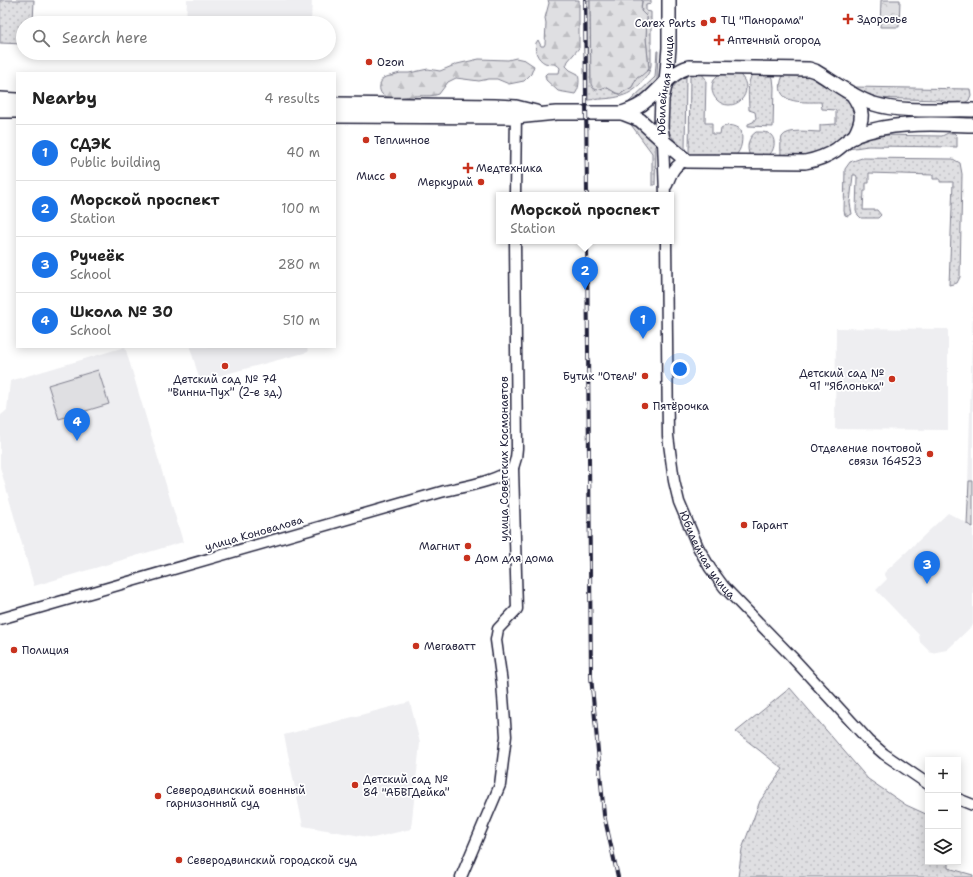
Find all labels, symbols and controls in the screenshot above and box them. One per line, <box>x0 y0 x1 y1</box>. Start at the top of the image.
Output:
place label: Здоровье <box>857 12 907 27</box>
place label: ТЦ "Панорама" <box>721 13 804 28</box>
marker: Здоровье <box>842 13 854 25</box>
marker: ТЦ "Панорама" <box>708 15 718 25</box>
search box <box>16 16 336 60</box>
place label: Carex Parts <box>635 16 696 31</box>
marker: Carex Parts <box>699 18 709 28</box>
icon: search <box>30 27 52 49</box>
text: Search here <box>62 28 148 48</box>
place label: Аптечный огород <box>727 33 821 48</box>
marker: Аптечный огород <box>714 35 724 45</box>
street label: Юбилейная улица <box>654 36 677 136</box>
place label: Ozon <box>377 55 405 70</box>
marker: Ozon <box>364 57 374 67</box>
text: Nearby <box>32 87 97 109</box>
text: 4 results <box>264 90 320 107</box>
place label: Тепличное <box>374 133 430 148</box>
text: СДЭК <box>70 134 111 154</box>
marker: Тепличное <box>361 135 371 145</box>
text: 1 <box>42 144 48 161</box>
text: 40 m <box>286 144 320 161</box>
text: Public building <box>70 154 161 171</box>
place label: Медтехника <box>476 161 542 176</box>
marker: Медтехника <box>463 163 473 173</box>
place label: Мисс <box>356 169 385 184</box>
marker: Мисс <box>388 171 398 181</box>
place label: Меркурий <box>417 175 473 190</box>
marker: Меркурий <box>476 177 486 187</box>
text: Морской проспект <box>70 190 219 210</box>
popup <box>496 192 674 244</box>
text: 2 <box>40 200 50 217</box>
text: 100 m <box>281 200 320 217</box>
text: Морской проспект <box>510 200 660 220</box>
text: Station <box>70 210 115 227</box>
text: Station <box>510 220 555 237</box>
text: Ручеёк <box>70 246 124 266</box>
text: 3 <box>40 256 50 273</box>
text: 280 m <box>278 256 320 273</box>
pin: 2 <box>572 257 598 290</box>
text: School <box>70 266 111 283</box>
text: Школа № 30 <box>70 302 173 322</box>
pin: 1 <box>630 306 656 339</box>
text: 4 <box>40 312 50 329</box>
text: 510 m <box>283 312 320 329</box>
text: School <box>70 322 111 339</box>
your location <box>670 359 690 379</box>
marker: Детский сад № 74 "Винни-Пух" (2-е зд.) <box>220 361 230 371</box>
place label: Детский сад № 91 "Яблонька" <box>799 366 884 394</box>
place label: Бутик "Отель" <box>563 369 637 384</box>
marker: Бутик "Отель" <box>640 371 650 381</box>
place label: Детский сад № 74 "Винни-Пух" (2-е зд.) <box>168 372 282 400</box>
marker: Детский сад № 91 "Яблонька" <box>887 374 897 384</box>
street label: улица Советских Космонавтов <box>497 376 512 542</box>
place label: Пятёрочка <box>653 399 709 414</box>
marker: Пятёрочка <box>640 401 650 411</box>
pin: 4 <box>64 408 90 441</box>
place label: Отделение почтовой связи 164523 <box>810 441 922 469</box>
marker: Отделение почтовой связи 164523 <box>925 449 935 459</box>
street label: Юбилейная улица <box>676 508 738 602</box>
street label: улица Коновалова <box>203 512 305 555</box>
place label: Гарант <box>752 518 789 533</box>
marker: Гарант <box>739 520 749 530</box>
place label: Магнит <box>419 539 460 554</box>
marker: Магнит <box>463 541 473 551</box>
place label: Дом для дома <box>475 551 554 566</box>
pin: 3 <box>914 551 940 584</box>
marker: Дом для дома <box>462 553 472 563</box>
place label: Мегаватт <box>424 639 476 654</box>
marker: Мегаватт <box>411 641 421 651</box>
place label: Полиция <box>22 643 69 658</box>
marker: Полиция <box>9 645 19 655</box>
map controls <box>925 757 961 865</box>
button: + <box>925 757 961 793</box>
place label: Детский сад № 84 "АБВГДейка" <box>363 772 450 800</box>
marker: Детский сад № 84 "АБВГДейка" <box>350 780 360 790</box>
place label: Северодвинский военный гарнизонный суд <box>166 783 305 811</box>
marker: Северодвинский военный гарнизонный суд <box>153 791 163 801</box>
button: − <box>925 793 961 829</box>
button: layers <box>925 829 961 865</box>
place label: Северодвинский городской суд <box>187 853 357 868</box>
marker: Северодвинский городской суд <box>174 855 184 865</box>

